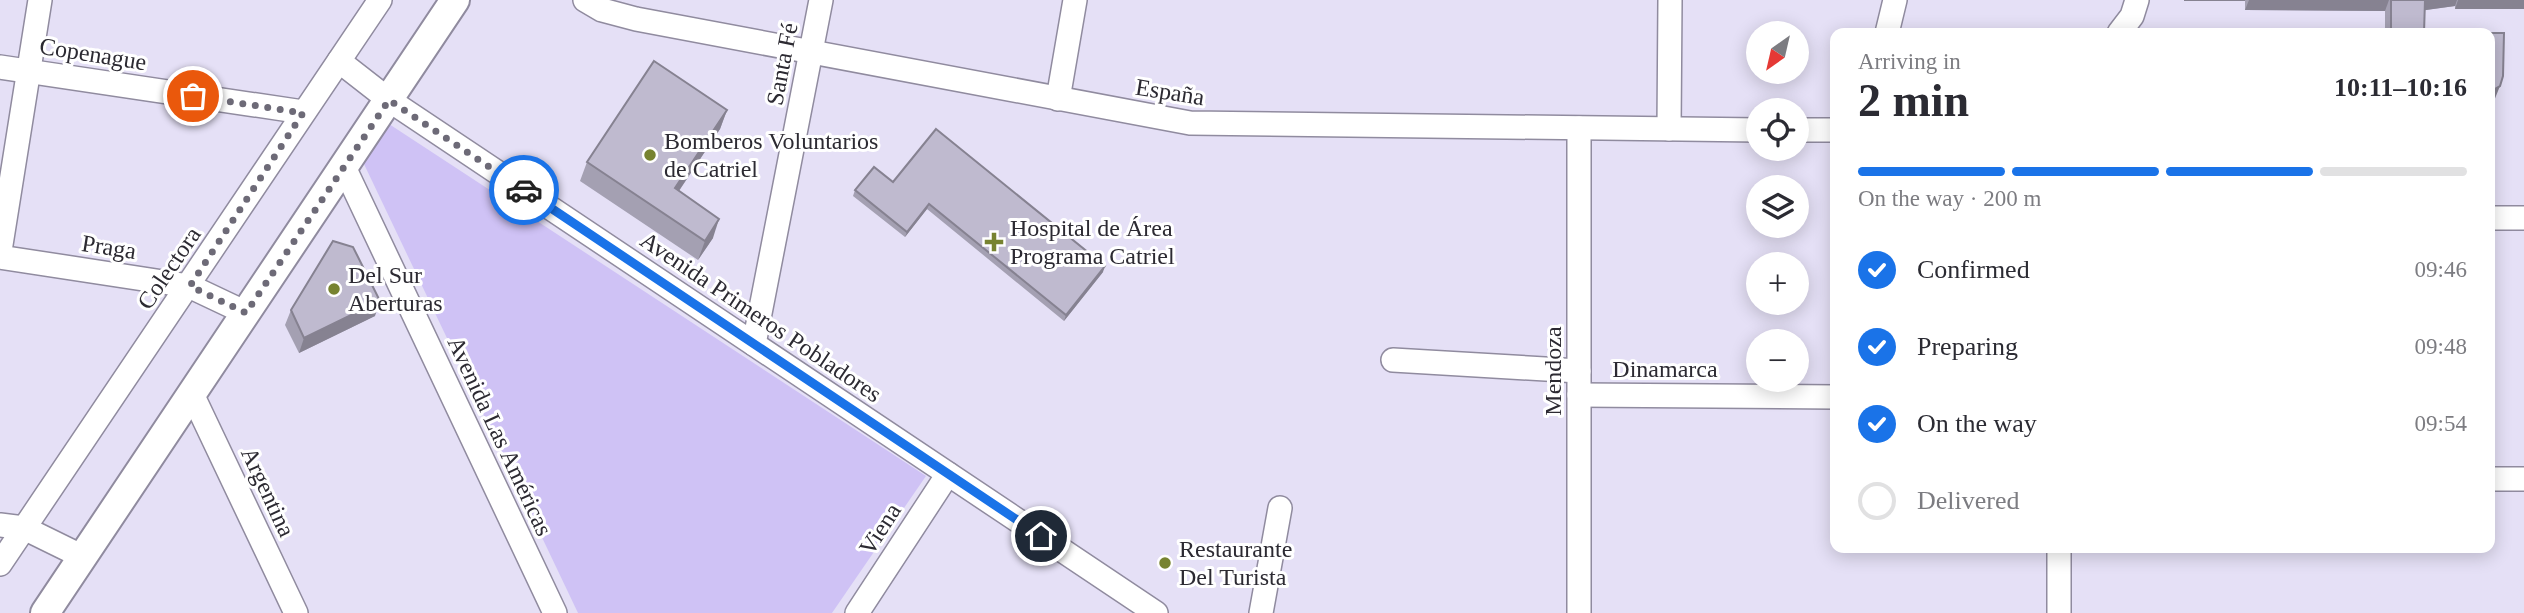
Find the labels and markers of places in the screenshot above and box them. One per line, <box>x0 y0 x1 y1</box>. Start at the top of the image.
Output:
pin <box>163 66 223 126</box>
place label: Bomberos Voluntarios de Catriel <box>664 128 878 182</box>
marker: Bomberos Voluntarios de Catriel <box>642 147 658 163</box>
place label: Hospital de Área Programa Catriel <box>1010 215 1175 269</box>
marker: Hospital de Área Programa Catriel <box>984 232 1004 252</box>
place label: Del Sur Aberturas <box>348 262 443 316</box>
marker: Del Sur Aberturas <box>326 281 342 297</box>
pin <box>1011 506 1071 566</box>
place label: Restaurante Del Turista <box>1179 536 1292 590</box>
marker: Restaurante Del Turista <box>1157 555 1173 571</box>

